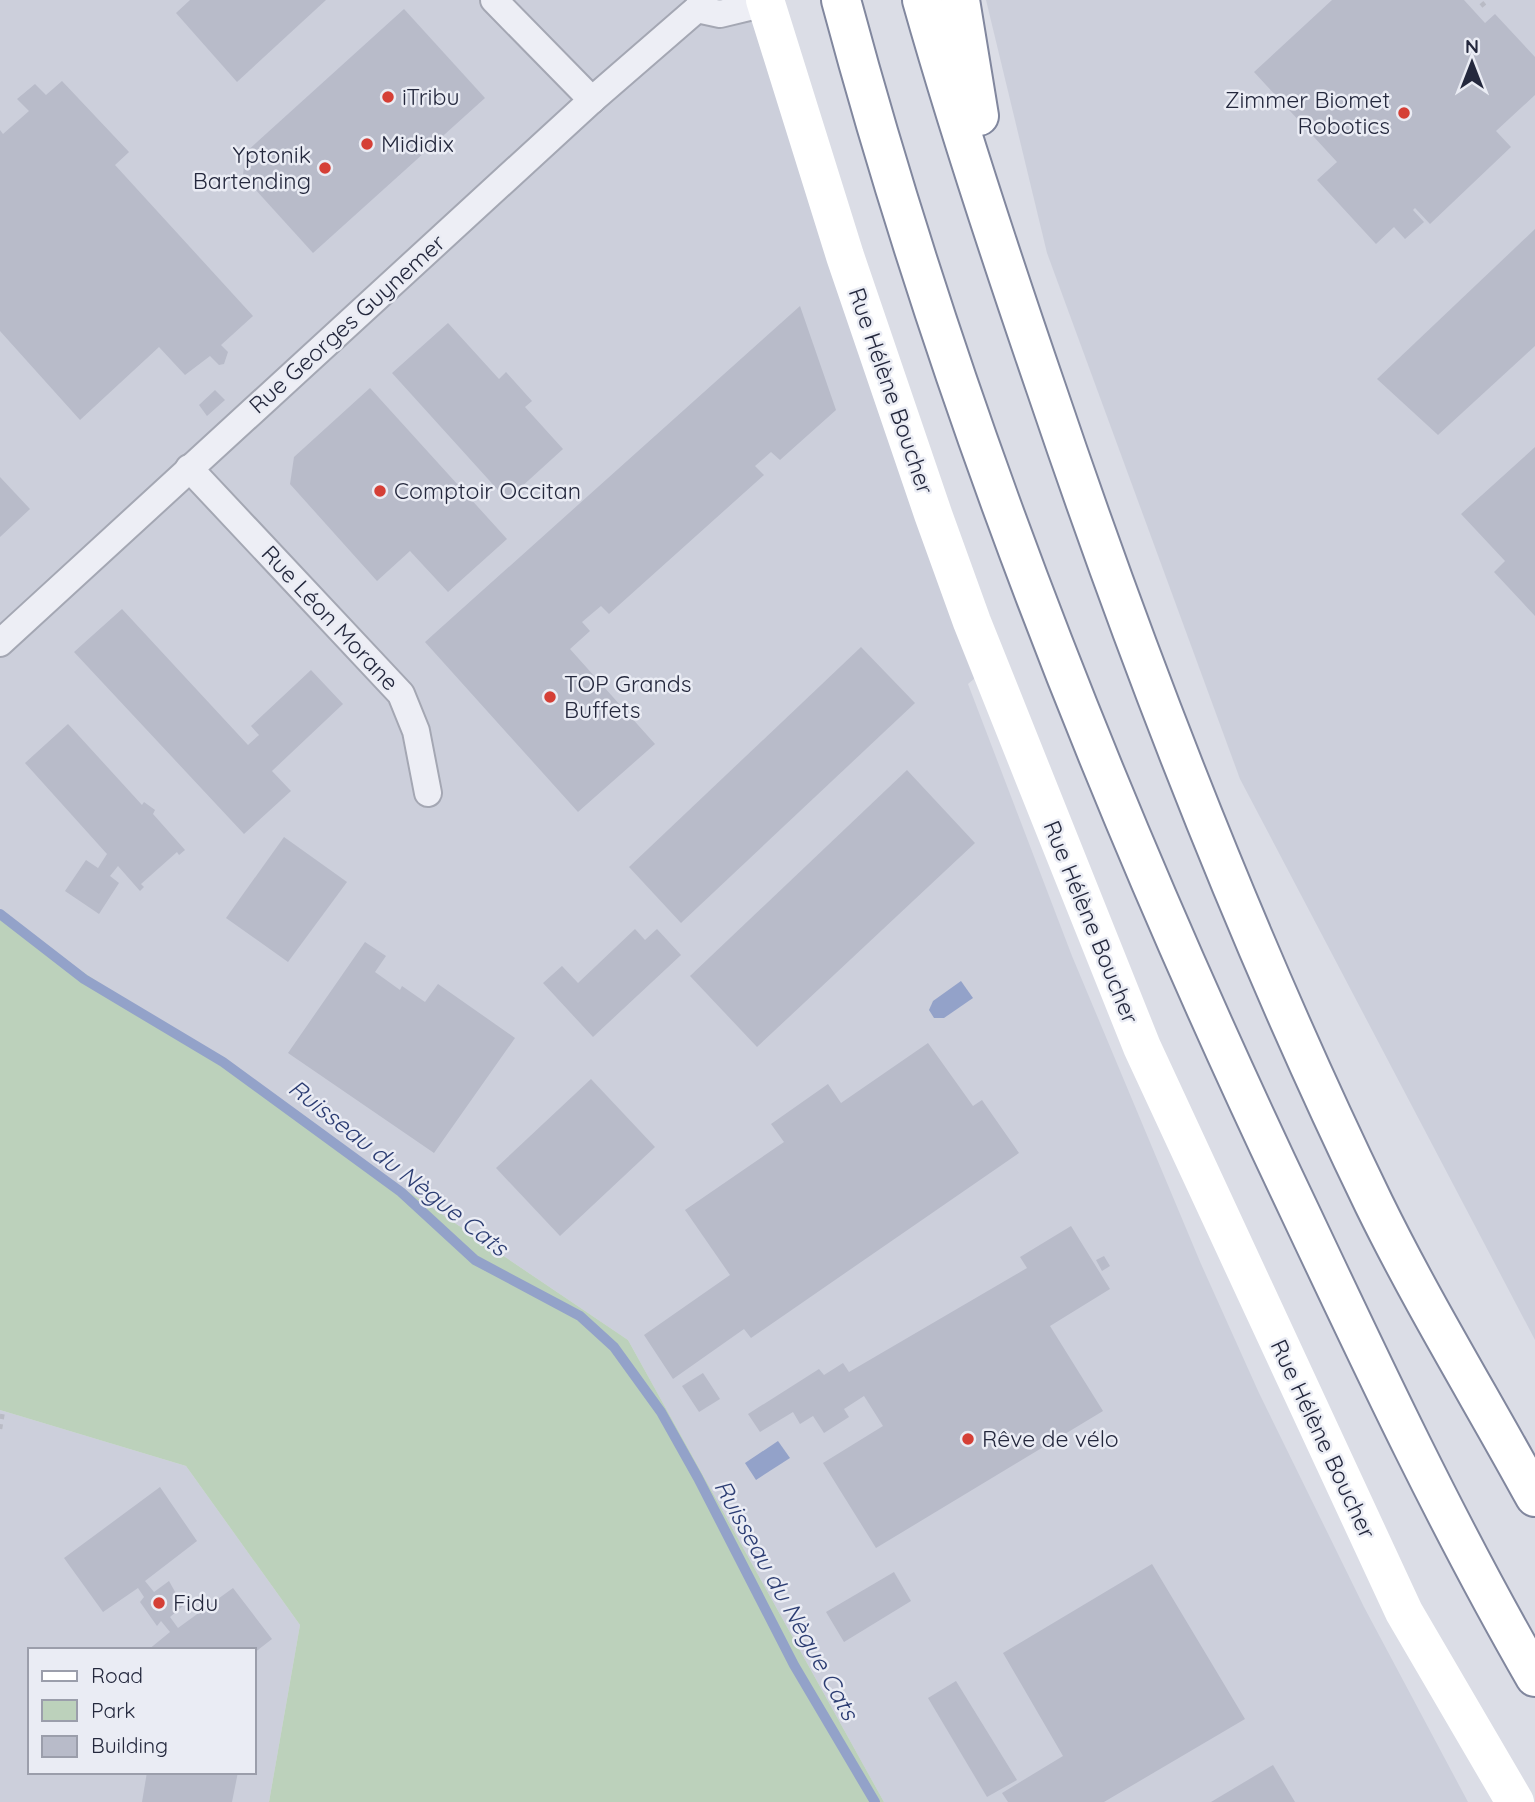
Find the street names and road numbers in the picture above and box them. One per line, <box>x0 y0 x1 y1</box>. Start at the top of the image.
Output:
street label: Rue Georges Guynemer <box>243 228 451 419</box>
street label: Rue Hélène Boucher <box>843 284 940 498</box>
street label: Rue Léon Morane <box>256 539 405 696</box>
street label: Rue Hélène Boucher <box>1037 816 1146 1028</box>
street label: Rue Hélène Boucher <box>1265 1335 1382 1543</box>

